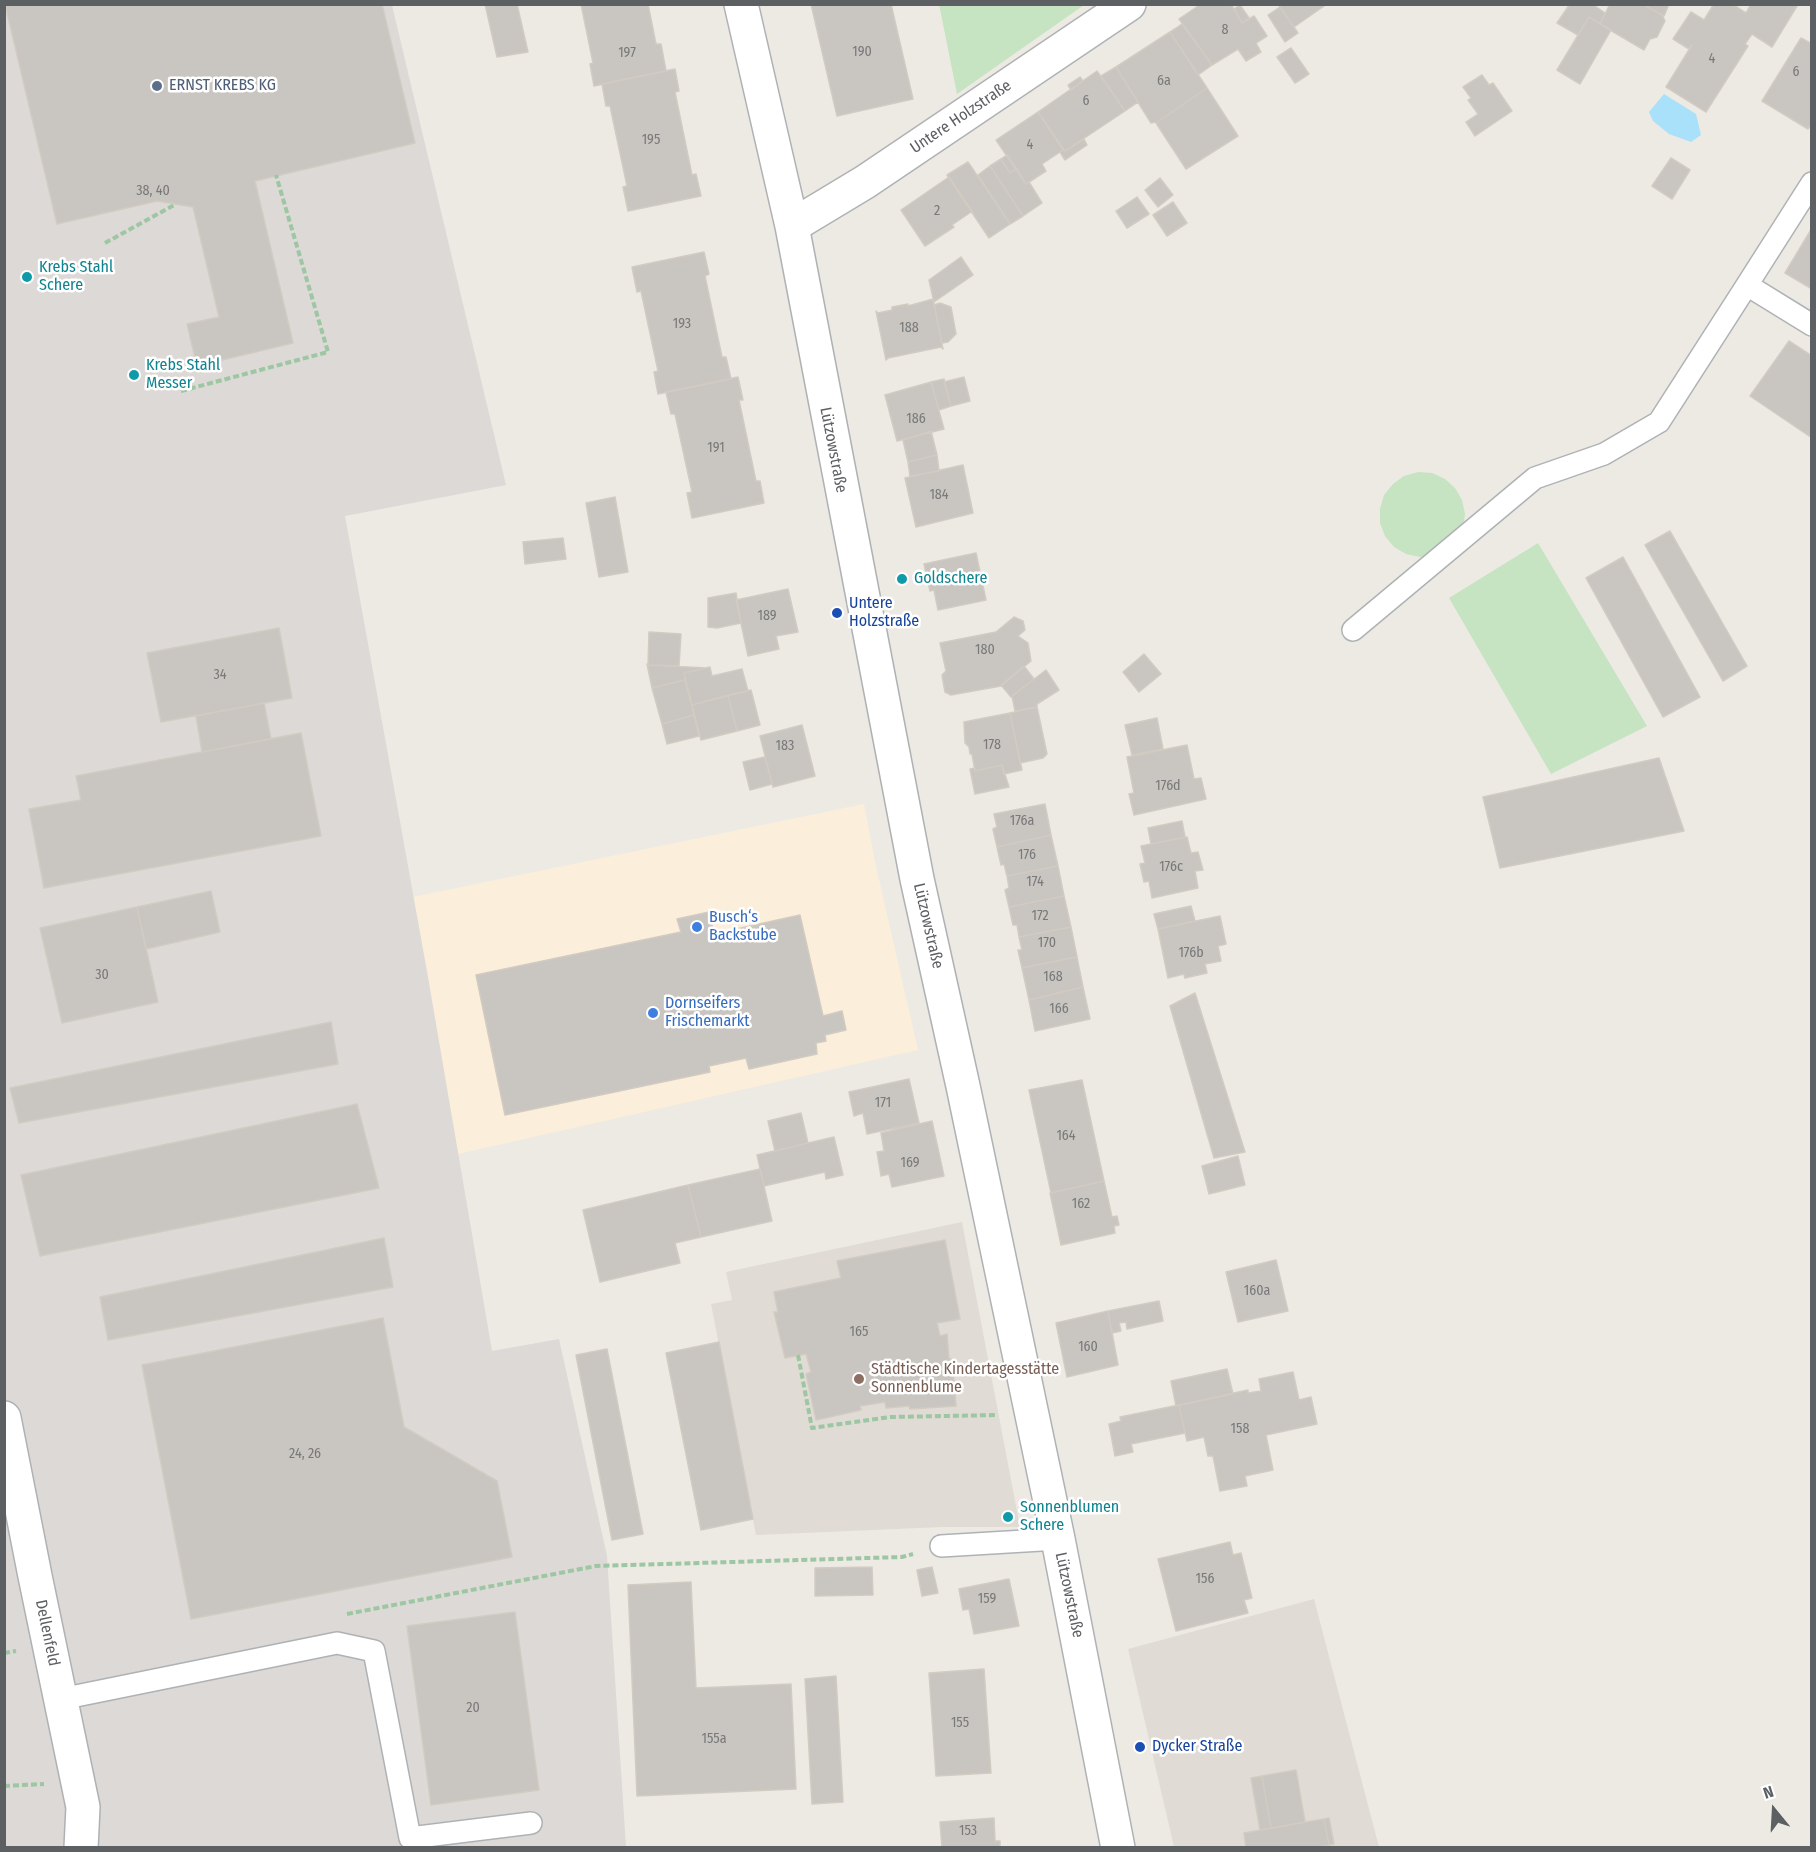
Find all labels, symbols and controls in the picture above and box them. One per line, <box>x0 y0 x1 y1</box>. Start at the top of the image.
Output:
house number: 8 <box>1222 22 1228 38</box>
house number: 190 <box>852 44 872 60</box>
house number: 197 <box>618 45 636 61</box>
house number: 4 <box>1709 51 1715 67</box>
house number: 6 <box>1793 64 1799 80</box>
house number: 6a <box>1157 73 1171 89</box>
place label: ERNST KREBS KG <box>169 76 276 96</box>
street label: Untere Holzstraße <box>907 76 1015 158</box>
marker: ERNST KREBS KG <box>150 79 164 93</box>
house number: 6 <box>1083 93 1089 109</box>
house number: 195 <box>642 132 660 148</box>
house number: 4 <box>1027 137 1033 153</box>
house number: 38, 40 <box>136 183 170 199</box>
house number: 2 <box>934 203 940 219</box>
place label: Krebs Stahl Schere <box>39 258 113 296</box>
marker: Krebs Stahl Schere <box>20 270 34 284</box>
house number: 193 <box>673 316 691 332</box>
house number: 188 <box>899 320 919 336</box>
place label: Krebs Stahl Messer <box>146 356 220 394</box>
marker: Krebs Stahl Messer <box>127 368 141 382</box>
street label: Lützowstraße <box>815 405 851 495</box>
house number: 186 <box>906 411 926 427</box>
house number: 191 <box>707 440 725 456</box>
house number: 184 <box>929 487 949 503</box>
place label: Goldschere <box>914 569 987 589</box>
marker: Goldschere <box>895 572 909 586</box>
place label: Untere Holzstraße <box>849 594 919 632</box>
marker: Untere Holzstraße <box>830 606 844 620</box>
house number: 189 <box>757 608 777 624</box>
house number: 180 <box>975 642 995 658</box>
house number: 34 <box>213 667 227 683</box>
house number: 178 <box>983 737 1001 753</box>
house number: 183 <box>776 738 794 754</box>
house number: 176d <box>1155 778 1181 794</box>
house number: 176a <box>1010 813 1034 829</box>
house number: 176 <box>1018 847 1036 863</box>
house number: 176c <box>1159 859 1183 875</box>
house number: 174 <box>1026 874 1044 890</box>
street label: Lützowstraße <box>909 881 947 971</box>
place label: Busch‘s Backstube <box>709 908 777 946</box>
house number: 172 <box>1031 908 1049 924</box>
marker: Busch‘s Backstube <box>690 920 704 934</box>
house number: 170 <box>1038 935 1056 951</box>
house number: 176b <box>1178 945 1204 961</box>
house number: 30 <box>95 967 109 983</box>
house number: 168 <box>1043 969 1063 985</box>
place label: Dornseifers Frischemarkt <box>665 994 749 1032</box>
house number: 166 <box>1049 1001 1069 1017</box>
marker: Dornseifers Frischemarkt <box>646 1006 660 1020</box>
house number: 171 <box>875 1095 891 1111</box>
house number: 164 <box>1056 1128 1076 1144</box>
house number: 169 <box>900 1155 920 1171</box>
house number: 162 <box>1072 1196 1090 1212</box>
house number: 160a <box>1244 1283 1270 1299</box>
house number: 165 <box>850 1324 868 1340</box>
house number: 160 <box>1078 1339 1098 1355</box>
place label: Städtische Kindertagesstätte Sonnenblume <box>871 1360 1059 1398</box>
marker: Städtische Kindertagesstätte Sonnenblume <box>852 1372 866 1386</box>
house number: 158 <box>1231 1421 1249 1437</box>
house number: 24, 26 <box>289 1446 321 1462</box>
place label: Sonnenblumen Schere <box>1020 1498 1119 1536</box>
marker: Sonnenblumen Schere <box>1001 1510 1015 1524</box>
street label: Lützowstraße <box>1051 1550 1087 1640</box>
house number: 156 <box>1196 1571 1214 1587</box>
house number: 159 <box>978 1591 996 1607</box>
street label: Dellenfeld <box>31 1598 63 1668</box>
house number: 20 <box>466 1700 480 1716</box>
house number: 155 <box>951 1715 969 1731</box>
house number: 155a <box>701 1731 727 1747</box>
place label: Dycker Straße <box>1152 1737 1242 1757</box>
marker: Dycker Straße <box>1133 1740 1147 1754</box>
north arrow <box>1744 1780 1804 1840</box>
text: N <box>1761 1782 1776 1803</box>
house number: 153 <box>959 1823 977 1839</box>

